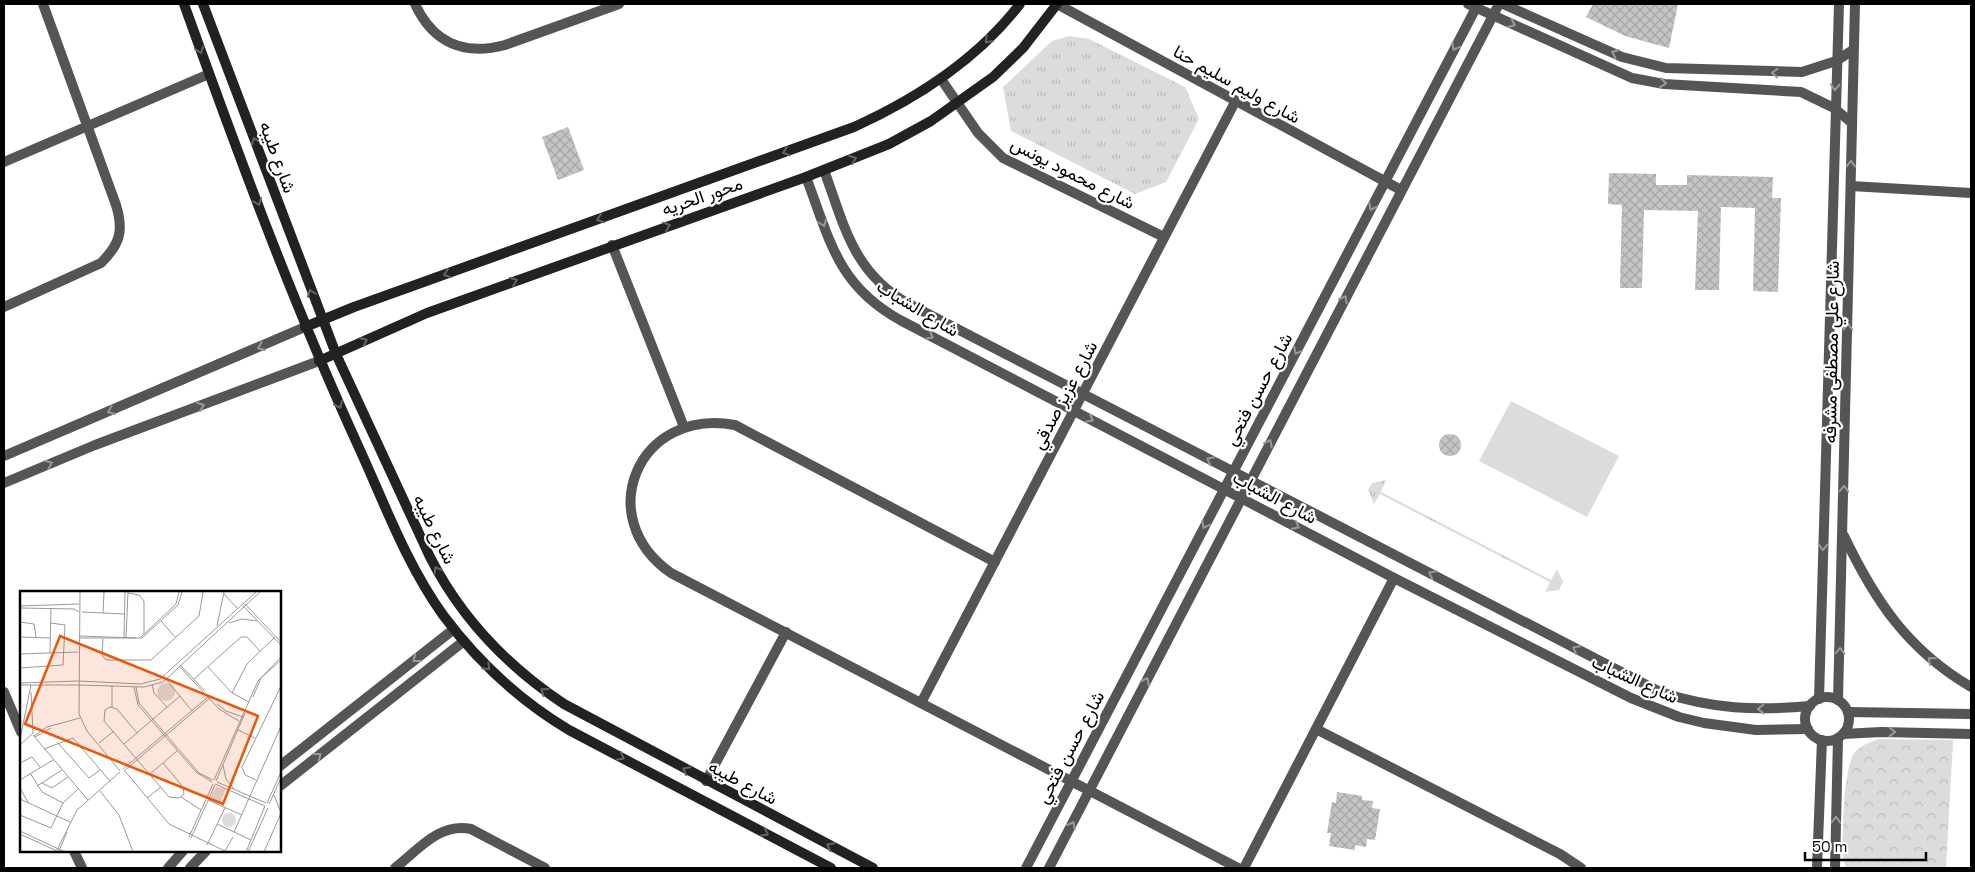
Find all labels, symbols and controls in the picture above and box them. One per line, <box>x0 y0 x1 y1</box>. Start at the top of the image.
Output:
one-way arrow <box>1507 18 1516 28</box>
one-way arrow <box>984 34 993 43</box>
street label: شارع وليم سليم حنا <box>1169 40 1305 129</box>
one-way arrow <box>1451 42 1461 51</box>
one-way arrow <box>195 45 205 53</box>
one-way arrow <box>1611 49 1620 60</box>
one-way arrow <box>1771 67 1779 78</box>
one-way arrow <box>1659 78 1667 89</box>
one-way arrow <box>1830 84 1841 92</box>
street label: شارع طيبه <box>253 118 302 196</box>
street label: شارع محمود يونس <box>1007 132 1139 215</box>
one-way arrow <box>250 137 260 145</box>
one-way arrow <box>783 146 791 156</box>
one-way arrow <box>848 155 857 165</box>
one-way arrow <box>1846 160 1856 168</box>
street label: محور الحريه <box>658 171 746 221</box>
one-way arrow <box>252 197 262 206</box>
one-way arrow <box>1368 201 1378 210</box>
one-way arrow <box>597 213 605 223</box>
one-way arrow <box>817 218 827 226</box>
one-way arrow <box>663 222 671 232</box>
street label: شارع علي مصطفى مشرفه <box>1818 260 1848 444</box>
one-way arrow <box>444 268 452 278</box>
street label: شارع الشباب <box>872 274 963 342</box>
one-way arrow <box>510 277 518 287</box>
one-way arrow <box>307 289 317 298</box>
one-way arrow <box>1338 295 1348 304</box>
one-way arrow <box>1842 322 1853 330</box>
street label: شارع حسن فتحي <box>1219 329 1301 451</box>
one-way arrow <box>925 330 934 340</box>
one-way arrow <box>359 337 368 348</box>
street label: شارع عزيز صدقي <box>1026 337 1106 455</box>
one-way arrow <box>257 341 266 351</box>
one-way arrow <box>1293 345 1303 354</box>
one-way arrow <box>333 400 344 409</box>
one-way arrow <box>196 402 204 412</box>
one-way arrow <box>107 404 116 415</box>
one-way arrow <box>1085 413 1094 423</box>
one-way arrow <box>1263 439 1273 448</box>
one-way arrow <box>1206 456 1215 466</box>
one-way arrow <box>44 460 53 470</box>
street label: شارع الشباب <box>1228 465 1321 530</box>
one-way arrow <box>1839 485 1849 492</box>
street label: شارع طيبه <box>407 490 462 568</box>
one-way arrow <box>1201 520 1211 529</box>
one-way arrow <box>1291 520 1300 530</box>
one-way arrow <box>1818 544 1829 552</box>
one-way arrow <box>433 567 443 576</box>
one-way arrow <box>1428 570 1437 580</box>
inset map <box>20 591 281 852</box>
one-way arrow <box>1572 645 1581 655</box>
one-way arrow <box>1834 647 1845 655</box>
street label: شارع الشباب <box>1588 650 1682 709</box>
one-way arrow <box>412 653 421 662</box>
one-way arrow <box>1927 657 1936 666</box>
one-way arrow <box>481 661 490 670</box>
one-way arrow <box>1140 677 1150 686</box>
street label: شارع حسن فتحي <box>1031 687 1113 809</box>
one-way arrow <box>540 688 550 697</box>
one-way arrow <box>1757 704 1764 714</box>
one-way arrow <box>1888 727 1896 737</box>
one-way arrow <box>616 751 625 761</box>
one-way arrow <box>312 754 321 762</box>
street label: شارع طيبه <box>704 754 781 811</box>
one-way arrow <box>682 766 691 776</box>
one-way arrow <box>1831 815 1841 823</box>
one-way arrow <box>1066 821 1076 830</box>
one-way arrow <box>760 827 769 837</box>
scale bar <box>1805 830 1926 862</box>
text: 50 m <box>1812 837 1847 856</box>
one-way arrow <box>826 842 835 852</box>

